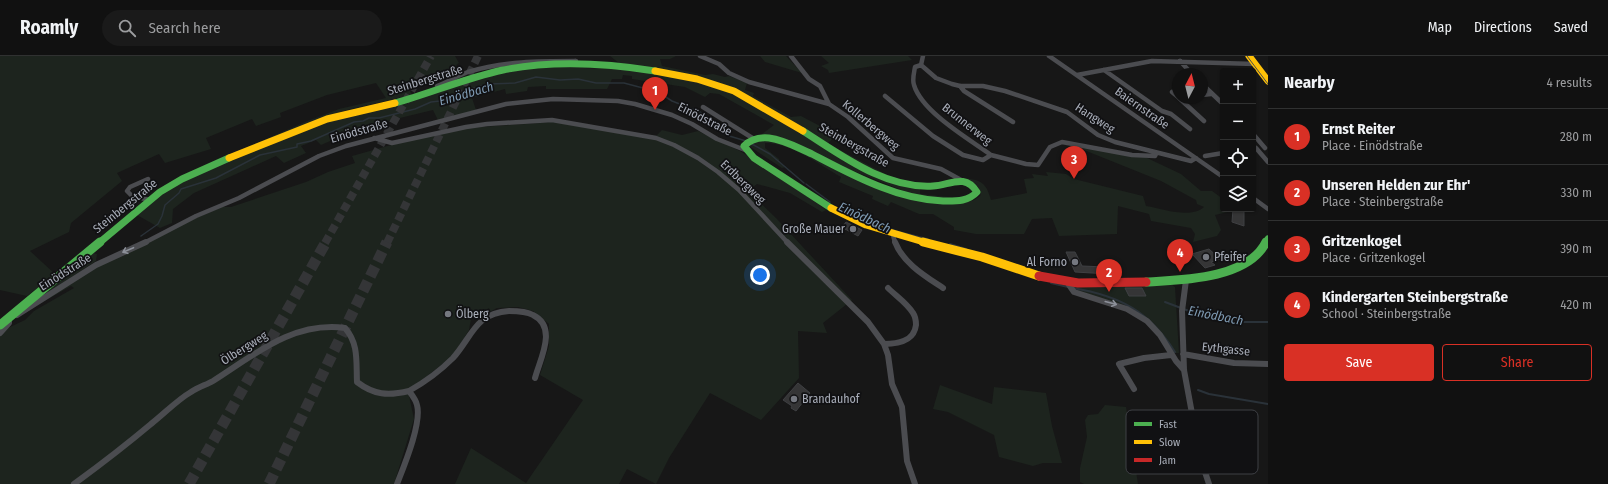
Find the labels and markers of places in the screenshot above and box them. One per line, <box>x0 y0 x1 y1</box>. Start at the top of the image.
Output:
pin: 1 <box>642 77 668 110</box>
pin: 3 <box>1061 146 1087 179</box>
place label: Große Mauer <box>782 222 846 236</box>
marker: Große Mauer <box>848 224 858 234</box>
pin: 4 <box>1167 239 1193 272</box>
place label: Pfeifer <box>1214 250 1247 264</box>
marker: Pfeifer <box>1201 252 1211 262</box>
place label: Al Forno <box>1027 255 1067 269</box>
marker: Al Forno <box>1070 257 1080 267</box>
pin: 2 <box>1096 259 1122 292</box>
place label: Ölberg <box>456 305 489 321</box>
marker: Ölberg <box>443 309 453 319</box>
place label: Brandauhof <box>802 392 861 406</box>
marker: Brandauhof <box>789 394 799 404</box>

